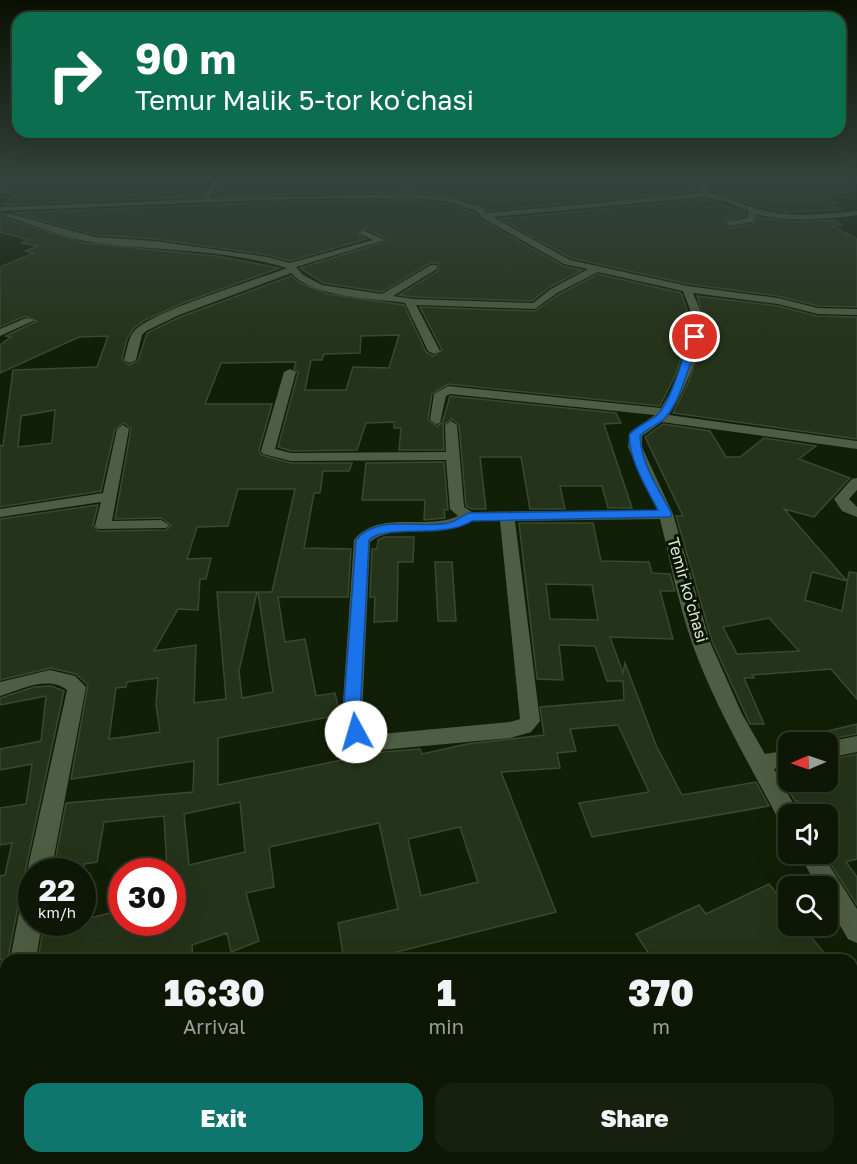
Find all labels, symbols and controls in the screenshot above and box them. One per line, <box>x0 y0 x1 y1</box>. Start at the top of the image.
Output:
text: 90 m <box>135 33 236 83</box>
icon: right <box>36 36 114 114</box>
text: Temur Malik 5-tor koʻchasi <box>135 84 474 116</box>
pin <box>669 311 720 362</box>
icon: arrive <box>678 320 711 353</box>
street label: Temir ko'chasi <box>663 535 713 645</box>
position arrow <box>324 700 388 764</box>
north arrow <box>778 732 838 792</box>
map controls <box>778 732 838 936</box>
button: sound <box>778 804 838 864</box>
speed limit sign: 30 <box>108 858 186 936</box>
text: 22 <box>39 872 75 908</box>
button: search <box>778 876 838 936</box>
text: km/h <box>38 903 76 921</box>
text: 16:30 <box>164 971 265 1014</box>
text: 1 <box>437 971 456 1014</box>
text: 370 <box>628 971 694 1014</box>
text: Arrival <box>183 1014 246 1038</box>
text: min <box>429 1014 464 1038</box>
text: m <box>652 1014 670 1038</box>
button: Exit <box>24 1083 423 1152</box>
button: Share <box>435 1083 834 1152</box>

